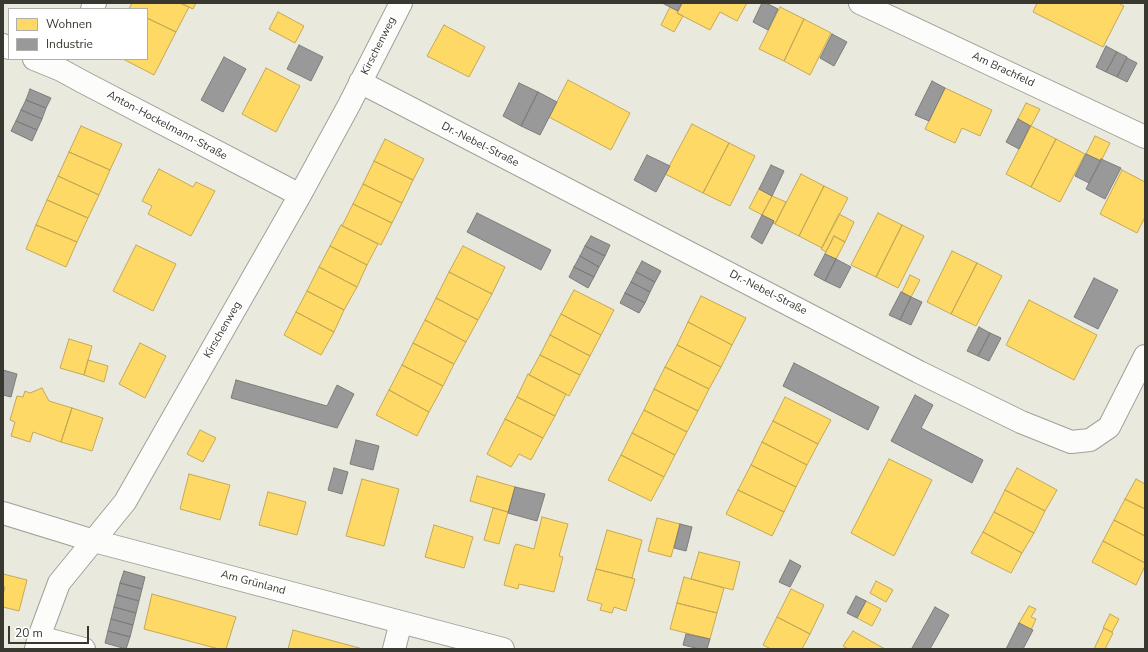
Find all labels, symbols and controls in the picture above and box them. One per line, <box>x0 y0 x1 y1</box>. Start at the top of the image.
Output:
legend <box>8 8 148 60</box>
street label: Kirschenweg <box>359 15 399 77</box>
text: Wohnen <box>46 16 92 32</box>
text: Industrie <box>46 36 93 52</box>
street label: Am Brachfeld <box>970 50 1036 90</box>
street label: Anton-Hockelmann-Straße <box>105 89 229 163</box>
street label: Dr.-Nebel-Straße <box>439 120 521 170</box>
street label: Dr.-Nebel-Straße <box>727 268 809 318</box>
street label: Kirschenweg <box>201 299 245 361</box>
street label: Am Grünland <box>219 568 287 598</box>
scale bar <box>10 618 91 644</box>
text: 20 m <box>15 625 43 641</box>

